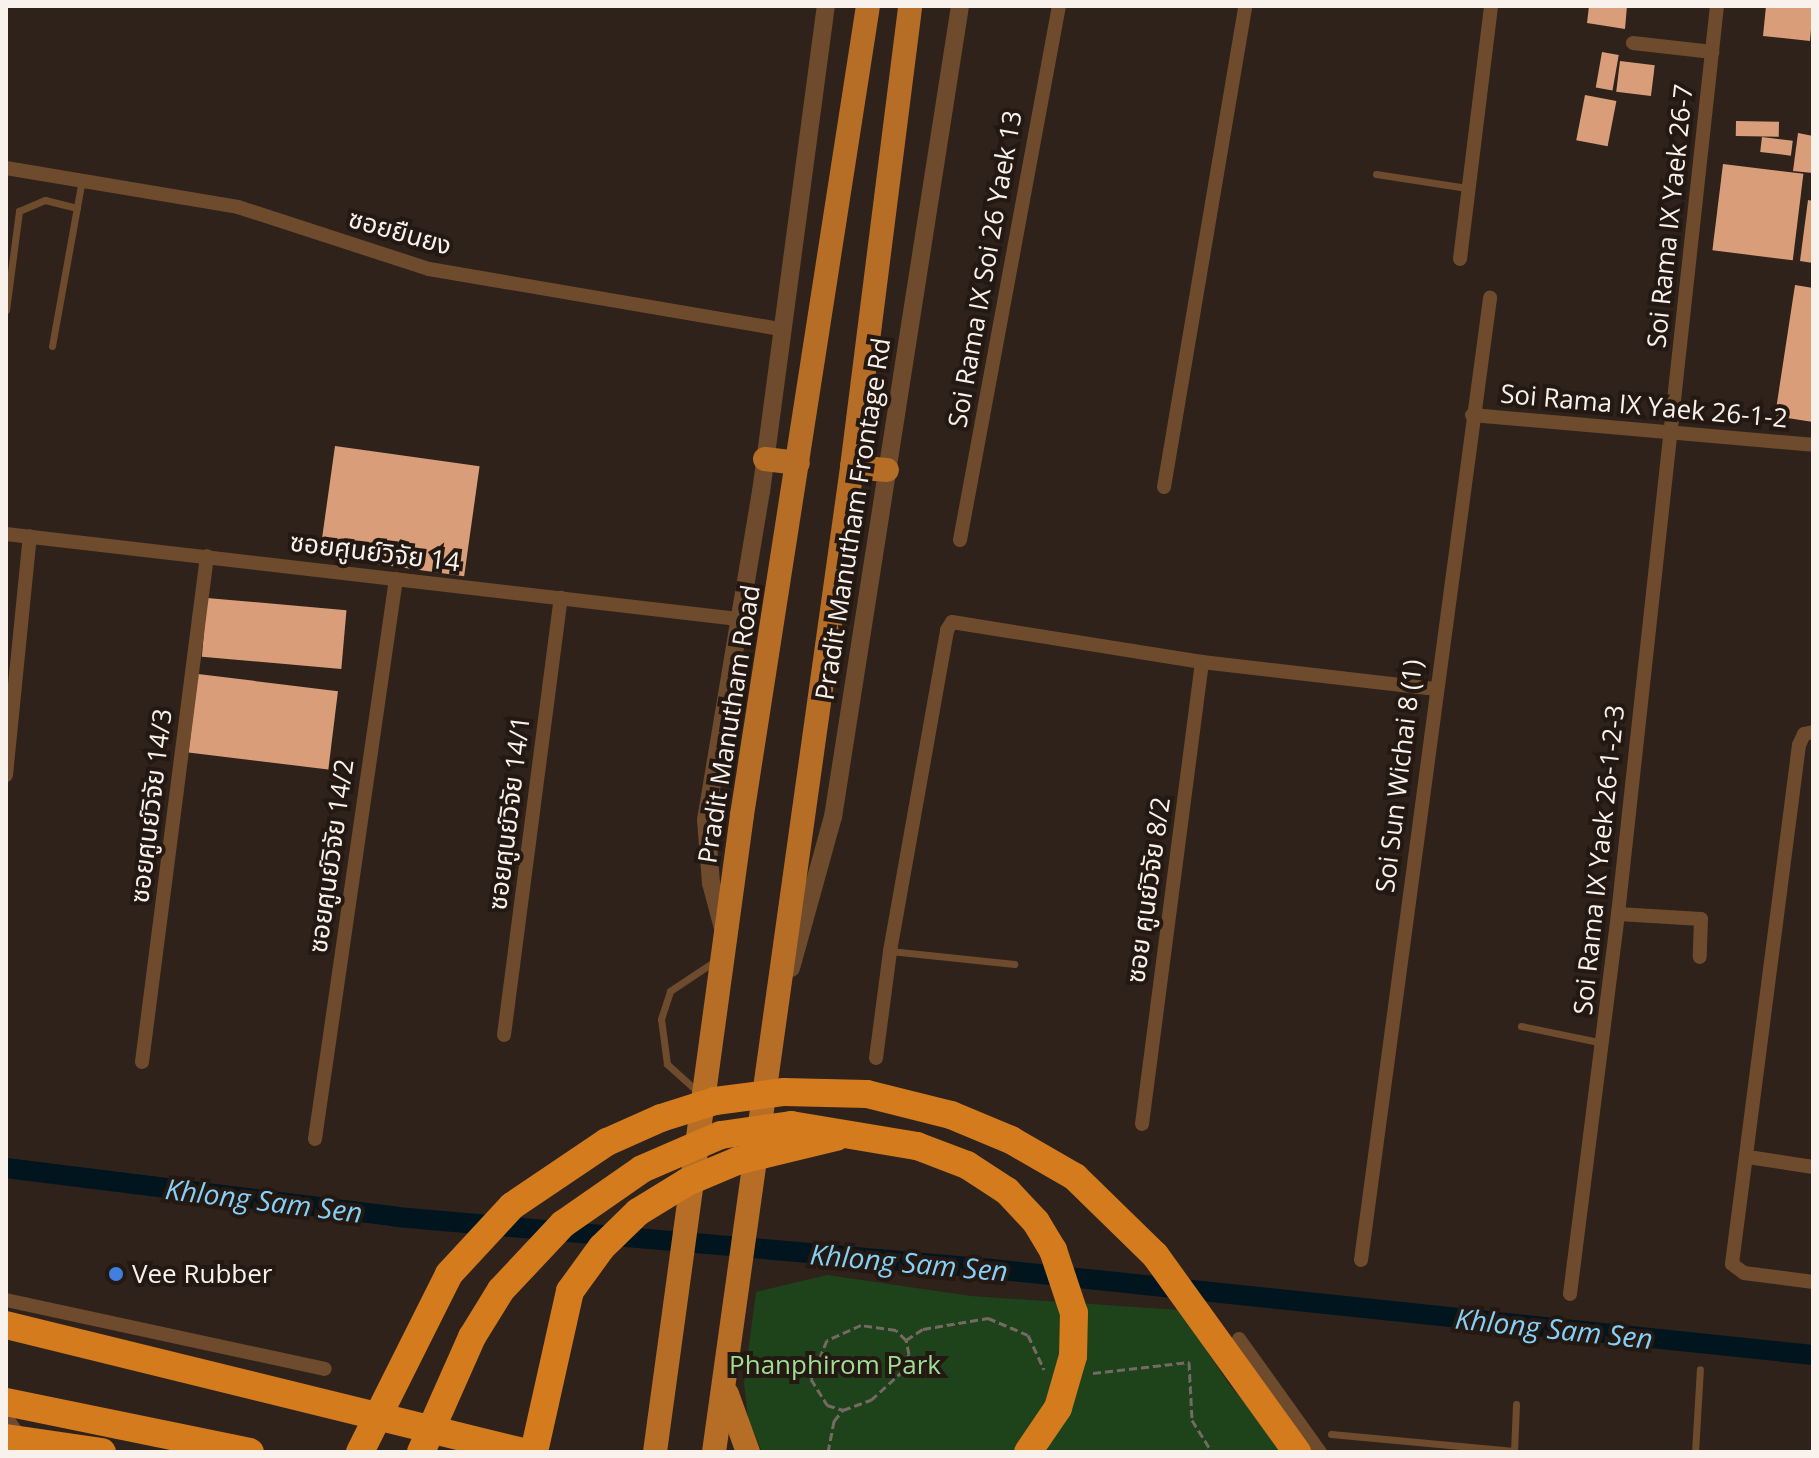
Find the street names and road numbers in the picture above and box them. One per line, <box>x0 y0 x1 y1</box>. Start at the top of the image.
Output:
street label: Soi Rama IX Yaek 26-7 <box>1641 83 1699 349</box>
street label: Soi Rama IX Soi 26 Yaek 13 <box>942 108 1028 430</box>
street label: ซอยยืนยง <box>345 202 455 262</box>
street label: Pradit Manutham Frontage Rd <box>809 336 897 702</box>
street label: Soi Rama IX Yaek 26-1-2 <box>1499 378 1789 434</box>
street label: ซอยศูนย์วิจัย 14 <box>288 526 462 578</box>
street label: Pradit Manutham Road <box>692 583 766 865</box>
street label: Soi Sun Wichai 8 (1) <box>1369 658 1429 894</box>
street label: Soi Rama IX Yaek 26-1-2-3 <box>1567 704 1631 1016</box>
street label: ซอยศูนย์วิจัย 14/3 <box>124 707 178 905</box>
street label: ซอยศูนย์วิจัย 14/1 <box>482 714 536 912</box>
street label: ซอยศูนย์วิจัย 14/2 <box>302 757 360 955</box>
street label: ซอย ศูนย์วิจัย 8/2 <box>1120 795 1176 985</box>

